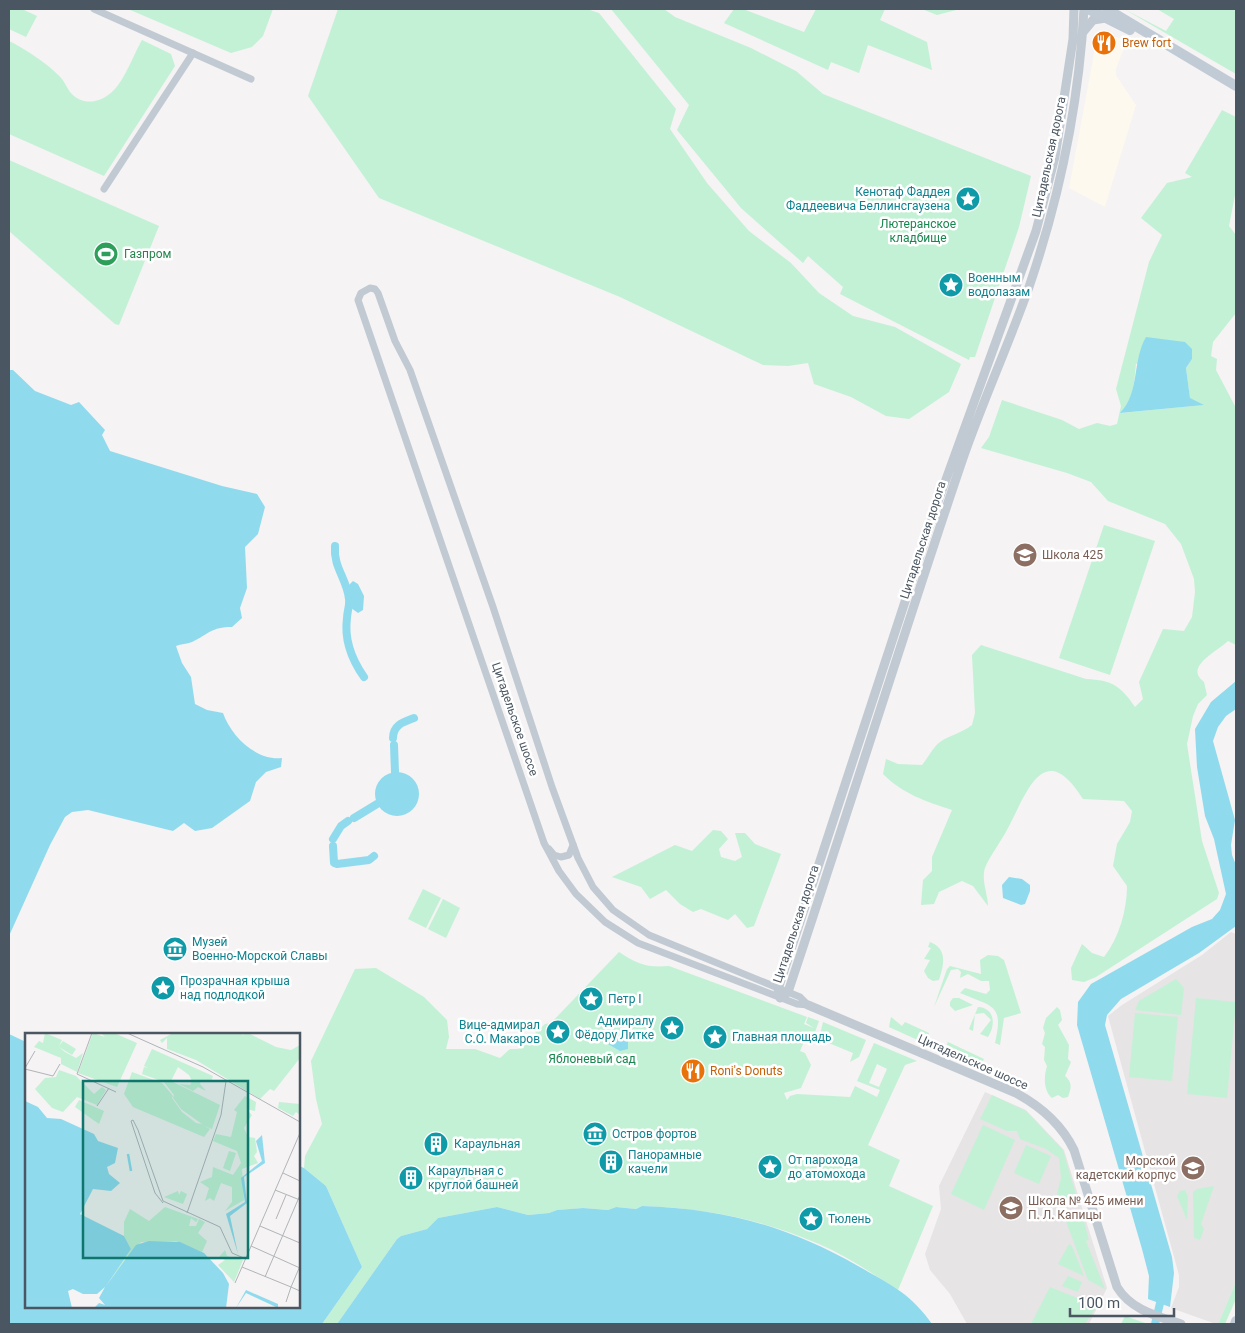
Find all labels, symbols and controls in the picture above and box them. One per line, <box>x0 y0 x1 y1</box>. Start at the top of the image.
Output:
restaurant icon: Brew fort <box>1091 30 1117 56</box>
place label: Brew fort <box>1122 36 1171 50</box>
street label: Цитадельская дорога <box>1029 95 1069 219</box>
place label: Кенотаф Фаддея Фаддеевича Беллинсгаузена <box>786 185 950 213</box>
place icon: Кенотаф Фаддея Фаддеевича Беллинсгаузена <box>955 186 981 212</box>
park label: Лютеранское кладбище <box>880 217 956 245</box>
sports icon: Газпром <box>93 241 119 267</box>
place label: Газпром <box>124 247 171 261</box>
place label: Военным водолазам <box>968 271 1030 299</box>
place icon: Военным водолазам <box>938 272 964 298</box>
street label: Цитадельская дорога <box>897 479 949 601</box>
school or university icon: Школа 425 <box>1012 542 1038 568</box>
place label: Школа 425 <box>1042 548 1103 562</box>
street label: Цитадельское шоссе <box>489 660 541 778</box>
street label: Цитадельская дорога <box>770 863 822 985</box>
place label: Музей Военно-Морской Славы <box>192 935 328 963</box>
museum icon: Музей Военно-Морской Славы <box>162 936 188 962</box>
place label: Прозрачная крыша над подлодкой <box>180 974 290 1002</box>
place icon: Прозрачная крыша над подлодкой <box>150 975 176 1001</box>
place icon: Петр I <box>578 986 604 1012</box>
place label: Петр I <box>608 992 642 1006</box>
place label: Адмиралу Фёдору Литке <box>575 1014 654 1042</box>
place icon: Адмиралу Фёдору Литке <box>659 1015 685 1041</box>
place label: Вице-адмирал С.О. Макаров <box>459 1018 540 1046</box>
place icon: Вице-адмирал С.О. Макаров <box>545 1019 571 1045</box>
place icon: Главная площадь <box>702 1024 728 1050</box>
place label: Главная площадь <box>732 1030 832 1044</box>
street label: Цитадельское шоссе <box>916 1031 1030 1093</box>
inset map <box>25 1033 300 1308</box>
park label: Яблоневый сад <box>548 1052 636 1066</box>
restaurant icon: Roni's Donuts <box>680 1058 706 1084</box>
place label: Roni's Donuts <box>710 1064 783 1078</box>
museum icon: Остров фортов <box>582 1121 608 1147</box>
place label: Остров фортов <box>612 1127 697 1141</box>
building icon: Караульная <box>423 1131 449 1157</box>
place label: Караульная <box>454 1137 520 1151</box>
place label: Панорамные качели <box>628 1148 702 1176</box>
building icon: Панорамные качели <box>598 1149 624 1175</box>
place label: От парохода до атомохода <box>788 1153 866 1181</box>
place icon: От парохода до атомохода <box>757 1154 783 1180</box>
place label: Морской кадетский корпус <box>1076 1154 1176 1182</box>
school or university icon: Морской кадетский корпус <box>1180 1155 1206 1181</box>
place label: Караульная с круглой башней <box>428 1164 518 1192</box>
building icon: Караульная с круглой башней <box>398 1165 424 1191</box>
place label: Школа № 425 имени П. Л. Капицы <box>1028 1194 1143 1222</box>
school or university icon: Школа № 425 имени П. Л. Капицы <box>998 1195 1024 1221</box>
place icon: Тюлень <box>798 1206 824 1232</box>
place label: Тюлень <box>828 1212 871 1226</box>
scale bar <box>1070 1286 1174 1318</box>
text: 100 m <box>1078 1294 1120 1312</box>

